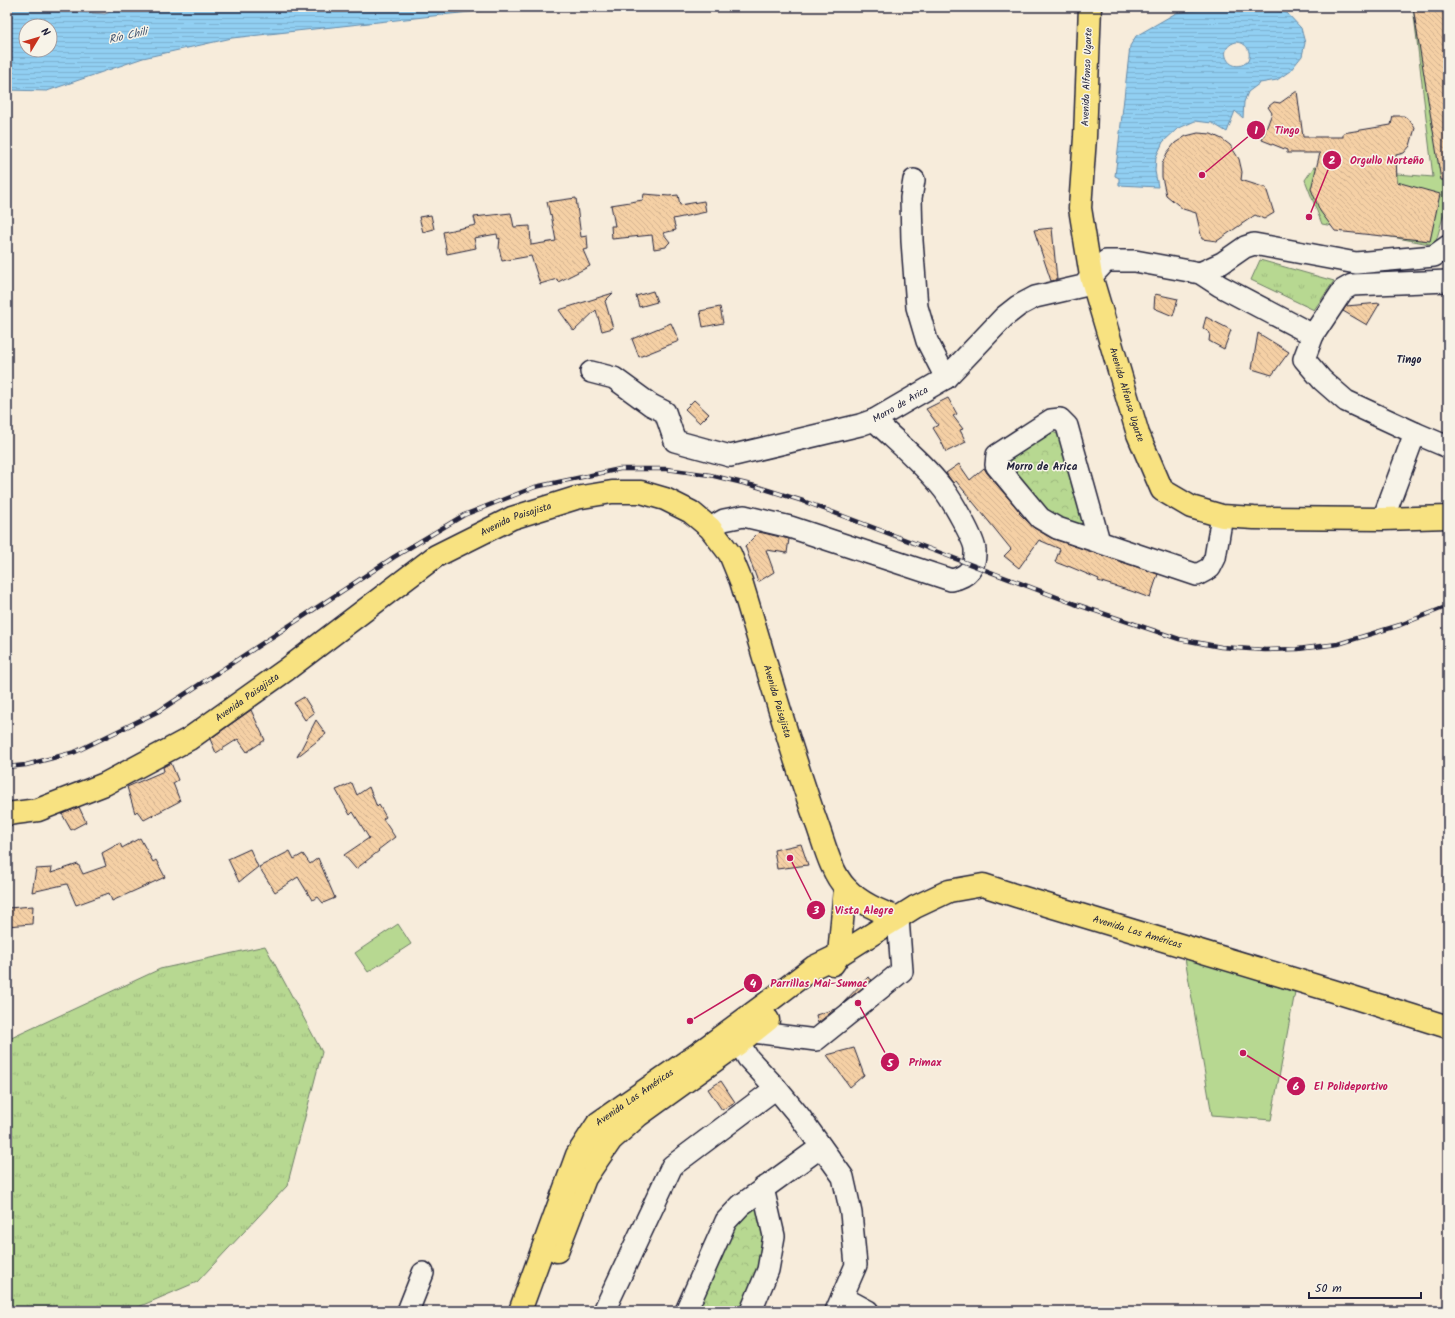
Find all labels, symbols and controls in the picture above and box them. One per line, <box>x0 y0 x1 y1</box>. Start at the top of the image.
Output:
north arrow <box>18 18 58 58</box>
water label: Río Chili <box>107 22 151 49</box>
text: N <box>36 24 54 41</box>
street label: Avenida Alfonso Ugarte <box>1077 27 1097 126</box>
callout: Tingo <box>1246 119 1307 142</box>
text: 1 <box>1254 121 1258 140</box>
text: Tingo <box>1274 122 1300 140</box>
callout: Orgullo Norteño <box>1322 149 1432 172</box>
text: 2 <box>1329 151 1336 170</box>
text: Orgullo Norteño <box>1350 152 1424 170</box>
street label: Avenida Alfonso Ugarte <box>1105 345 1149 445</box>
district label: Tingo <box>1396 351 1422 369</box>
street label: Morro de Arica <box>870 382 932 427</box>
district label: Morro de Arica <box>1007 458 1078 476</box>
street label: Avenida Paisajista <box>477 498 554 541</box>
street label: Avenida Paisajista <box>759 663 796 740</box>
street label: Avenida Paisajista <box>212 669 283 726</box>
callout: Vista Alegre <box>806 899 901 922</box>
text: 3 <box>812 901 820 920</box>
text: Vista Alegre <box>835 902 894 920</box>
street label: Avenida Las Américas <box>1091 911 1185 953</box>
callout: Parrillas Mai-Sumac <box>743 971 876 994</box>
text: 4 <box>750 974 757 993</box>
text: Parrillas Mai-Sumac <box>770 975 868 993</box>
callout: Primax <box>880 1051 949 1074</box>
text: 5 <box>886 1054 894 1073</box>
text: Primax <box>909 1054 942 1072</box>
street label: Avenida Las Américas <box>592 1064 678 1130</box>
callout: El Polideportivo <box>1286 1074 1395 1097</box>
text: 6 <box>1293 1077 1300 1096</box>
text: El Polideportivo <box>1314 1078 1388 1096</box>
scale bar <box>1309 1274 1421 1300</box>
text: 50 m <box>1315 1279 1342 1298</box>

